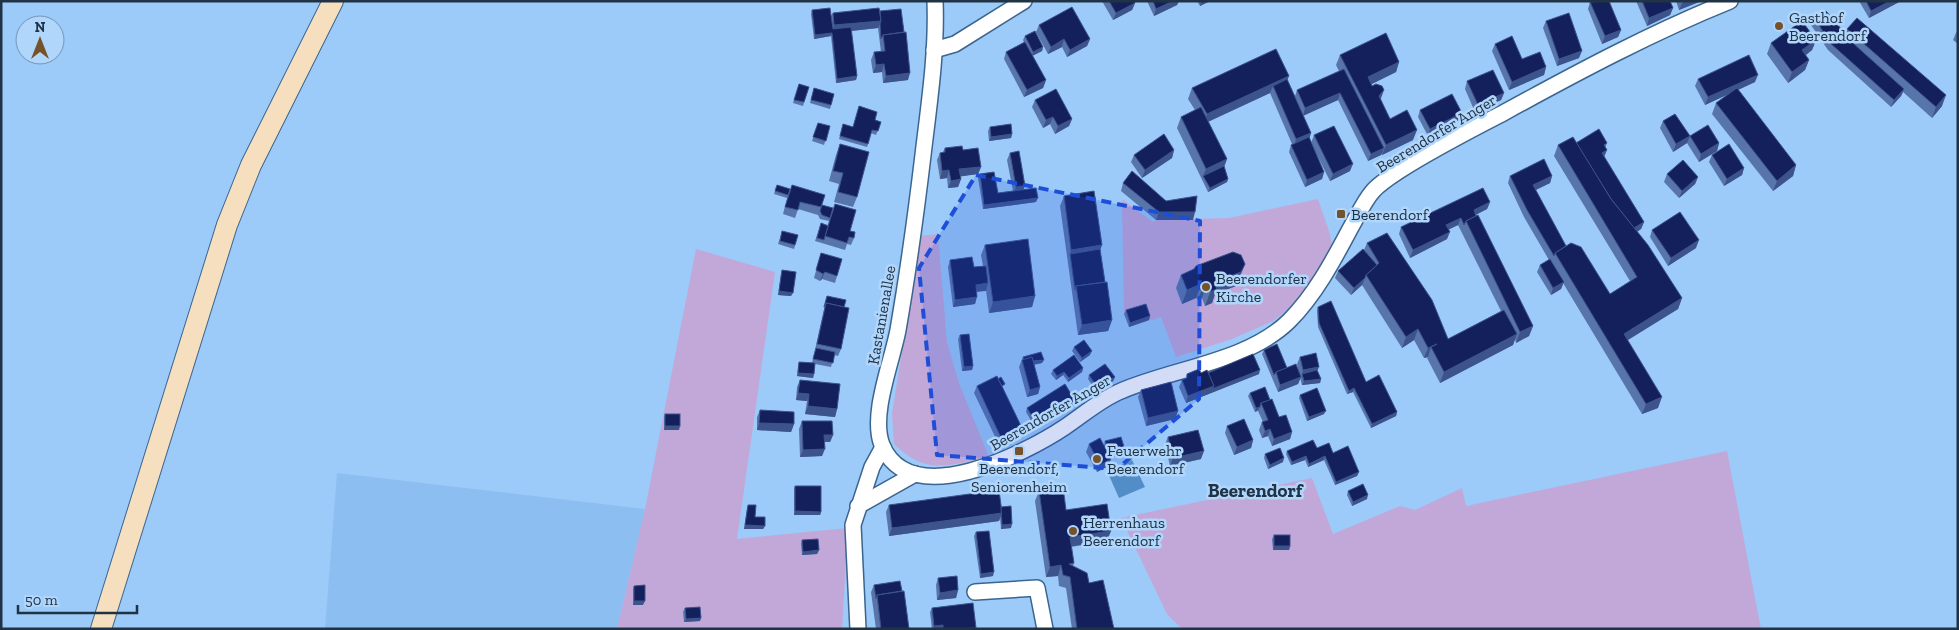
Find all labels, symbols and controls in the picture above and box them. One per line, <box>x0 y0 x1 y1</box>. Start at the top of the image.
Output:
place label: Gasthof Beerendorf <box>1789 8 1868 45</box>
north arrow <box>15 15 65 65</box>
text: N <box>35 19 46 36</box>
marker: Gasthof Beerendorf <box>1773 20 1785 32</box>
street label: Beerendorfer Anger <box>1373 90 1500 177</box>
place label: Beerendorf <box>1351 205 1430 224</box>
marker: Beerendorf <box>1335 208 1347 220</box>
street label: Kastanienallee <box>863 264 900 366</box>
place label: Beerendorfer Kirche <box>1216 269 1307 306</box>
marker: Beerendorfer Kirche <box>1200 281 1212 293</box>
street label: Beerendorfer Anger <box>986 370 1114 455</box>
place label: Feuerwehr Beerendorf <box>1107 441 1186 478</box>
marker: Beerendorf, Seniorenheim <box>1013 445 1025 457</box>
marker: Feuerwehr Beerendorf <box>1091 453 1103 465</box>
place label: Beerendorf, Seniorenheim <box>971 459 1067 496</box>
district label: Beerendorf <box>1208 479 1305 502</box>
place label: Herrenhaus Beerendorf <box>1083 513 1165 550</box>
marker: Herrenhaus Beerendorf <box>1067 525 1079 537</box>
scale bar <box>18 582 136 614</box>
text: 50 m <box>25 591 58 609</box>

